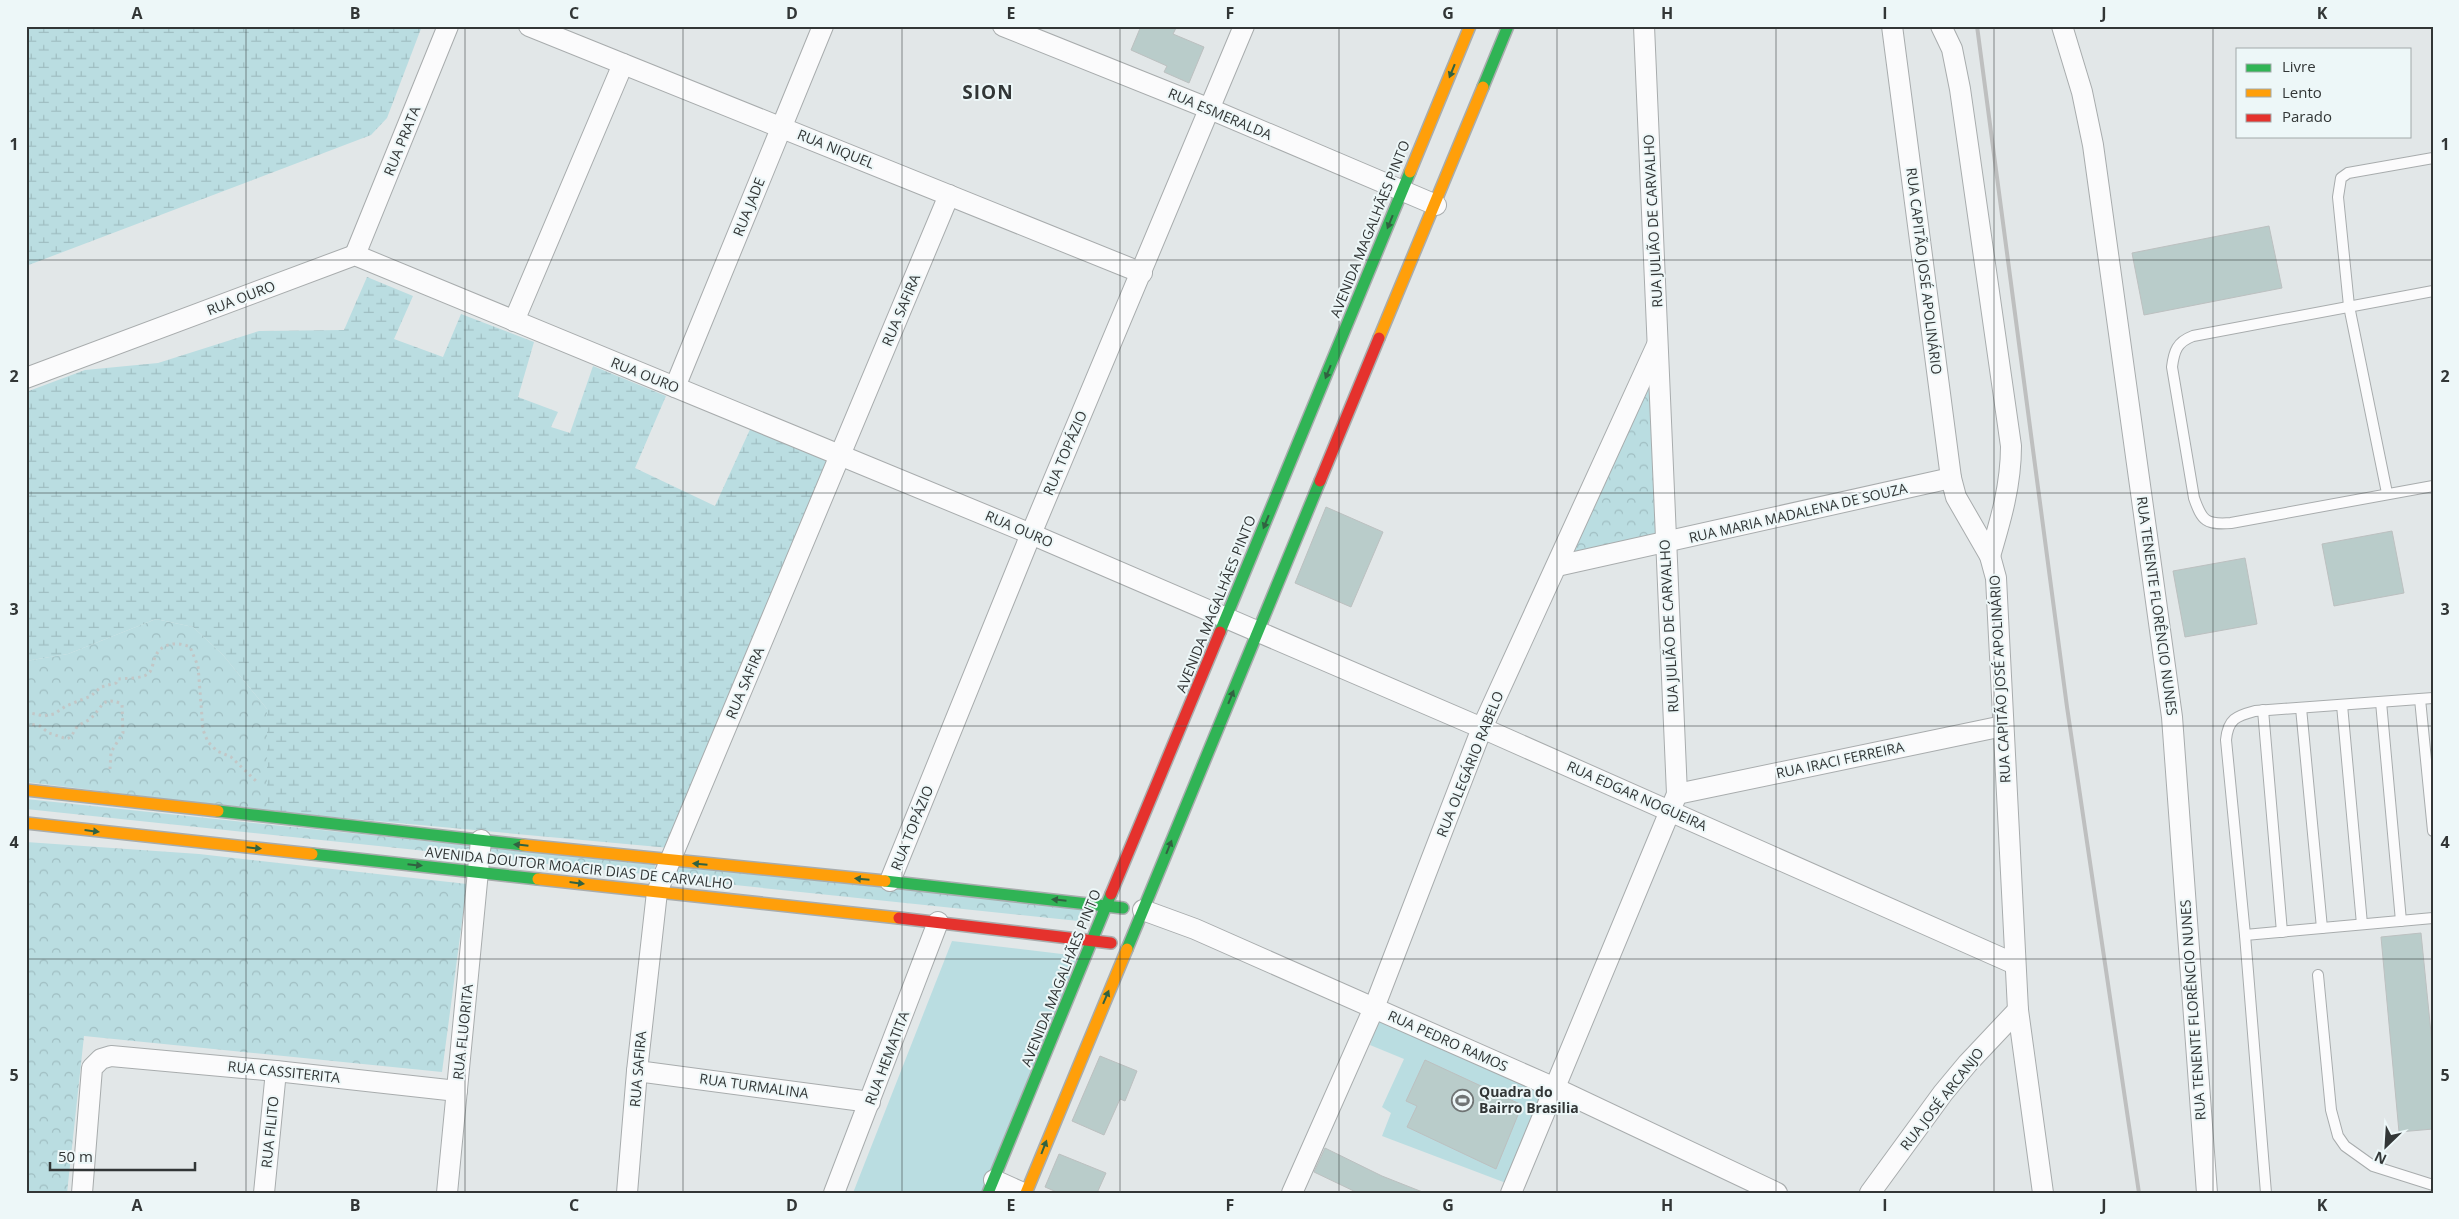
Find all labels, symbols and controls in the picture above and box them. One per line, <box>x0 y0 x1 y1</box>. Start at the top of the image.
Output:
text: A <box>131 2 143 24</box>
text: B <box>350 2 360 24</box>
text: C <box>569 2 579 24</box>
text: D <box>786 2 798 24</box>
text: E <box>1007 2 1016 24</box>
text: F <box>1226 2 1234 24</box>
text: G <box>1442 2 1454 24</box>
text: H <box>1661 2 1673 24</box>
text: I <box>1882 2 1888 24</box>
text: J <box>2099 2 2107 24</box>
text: K <box>2317 2 2328 24</box>
legend <box>2236 48 2412 138</box>
text: Livre <box>2282 56 2316 76</box>
one-way arrow <box>1447 64 1455 78</box>
district label: SION <box>962 79 1014 105</box>
text: Lento <box>2282 82 2322 102</box>
street label: RUA ESMERALDA <box>1165 83 1275 144</box>
street label: RUA PRATA <box>379 103 424 179</box>
text: Parado <box>2282 106 2332 126</box>
street label: RUA NIQUEL <box>795 124 878 173</box>
text: 1 <box>9 133 19 155</box>
text: 1 <box>2440 133 2450 155</box>
street label: RUA JULIÃO DE CARVALHO <box>1638 134 1667 308</box>
street label: AVENIDA MAGALHÃES PINTO <box>1325 137 1414 320</box>
street label: RUA CAPITÃO JOSÉ APOLINÁRIO <box>1902 166 1947 376</box>
street label: RUA JADE <box>728 175 769 239</box>
one-way arrow <box>1385 214 1393 229</box>
street label: RUA SAFIRA <box>877 271 924 349</box>
street label: RUA OURO <box>204 276 278 319</box>
street label: RUA OURO <box>608 352 682 397</box>
text: 2 <box>9 365 19 387</box>
one-way arrow <box>1323 365 1331 379</box>
text: 2 <box>2440 365 2450 387</box>
street label: RUA TOPÁZIO <box>1038 408 1091 498</box>
street label: RUA MARIA MADALENA DE SOUZA <box>1687 478 1909 547</box>
street label: RUA TENENTE FLORÊNCIO NUNES <box>2133 495 2182 717</box>
street label: RUA OURO <box>982 506 1056 551</box>
street label: AVENIDA MAGALHÃES PINTO <box>1171 512 1260 695</box>
one-way arrow <box>1261 515 1269 529</box>
street label: RUA JULIÃO DE CARVALHO <box>1654 539 1683 713</box>
street label: RUA CAPITÃO JOSÉ APOLINÁRIO <box>1985 574 2014 784</box>
text: 3 <box>9 598 19 620</box>
text: 3 <box>2440 598 2450 620</box>
street label: RUA SAFIRA <box>721 644 768 722</box>
street label: RUA OLEGÁRIO RABELO <box>1432 688 1508 840</box>
one-way arrow <box>1227 690 1235 704</box>
street label: RUA IRACI FERREIRA <box>1774 737 1906 782</box>
street label: RUA EDGAR NOGUEIRA <box>1564 756 1710 835</box>
street label: RUA TOPÁZIO <box>886 782 937 873</box>
one-way arrow <box>84 827 100 835</box>
text: 4 <box>9 831 19 853</box>
text: 4 <box>2440 831 2450 853</box>
one-way arrow <box>1165 840 1173 854</box>
one-way arrow <box>513 841 529 849</box>
street label: AVENIDA DOUTOR MOACIR DIAS DE CARVALHO <box>424 842 734 893</box>
one-way arrow <box>246 844 262 852</box>
one-way arrow <box>692 859 708 867</box>
one-way arrow <box>408 861 424 869</box>
one-way arrow <box>854 874 870 882</box>
one-way arrow <box>569 879 585 887</box>
street label: AVENIDA MAGALHÃES PINTO <box>1016 886 1105 1069</box>
one-way arrow <box>1050 896 1066 904</box>
street label: RUA TENENTE FLORÊNCIO NUNES <box>2175 899 2210 1121</box>
street label: RUA FLUORITA <box>448 983 477 1081</box>
one-way arrow <box>1103 990 1111 1004</box>
street label: RUA PEDRO RAMOS <box>1385 1006 1511 1076</box>
street label: RUA HEMATITA <box>860 1008 913 1107</box>
street label: RUA SAFIRA <box>625 1030 650 1108</box>
street label: RUA JOSÉ ARCANJO <box>1896 1043 1988 1154</box>
street label: RUA CASSITERITA <box>227 1056 341 1087</box>
text: 5 <box>9 1064 19 1086</box>
text: 5 <box>2440 1064 2450 1086</box>
street label: RUA TURMALINA <box>698 1068 810 1103</box>
place label: Quadra do Bairro Brasilia <box>1479 1082 1579 1117</box>
sports icon: Quadra do Bairro Brasilia <box>1451 1088 1475 1112</box>
street label: RUA FILITO <box>256 1095 283 1169</box>
north arrow <box>2362 1122 2412 1172</box>
scale bar <box>50 1139 195 1171</box>
one-way arrow <box>1041 1140 1048 1155</box>
text: 50 m <box>58 1146 93 1166</box>
text: N <box>2371 1147 2389 1169</box>
text: A <box>131 1194 143 1216</box>
text: B <box>350 1194 360 1216</box>
text: C <box>569 1194 579 1216</box>
text: D <box>786 1194 798 1216</box>
text: E <box>1007 1194 1016 1216</box>
text: F <box>1226 1194 1234 1216</box>
text: G <box>1442 1194 1454 1216</box>
text: H <box>1661 1194 1673 1216</box>
text: I <box>1882 1194 1888 1216</box>
text: J <box>2099 1194 2107 1216</box>
text: K <box>2317 1194 2328 1216</box>

